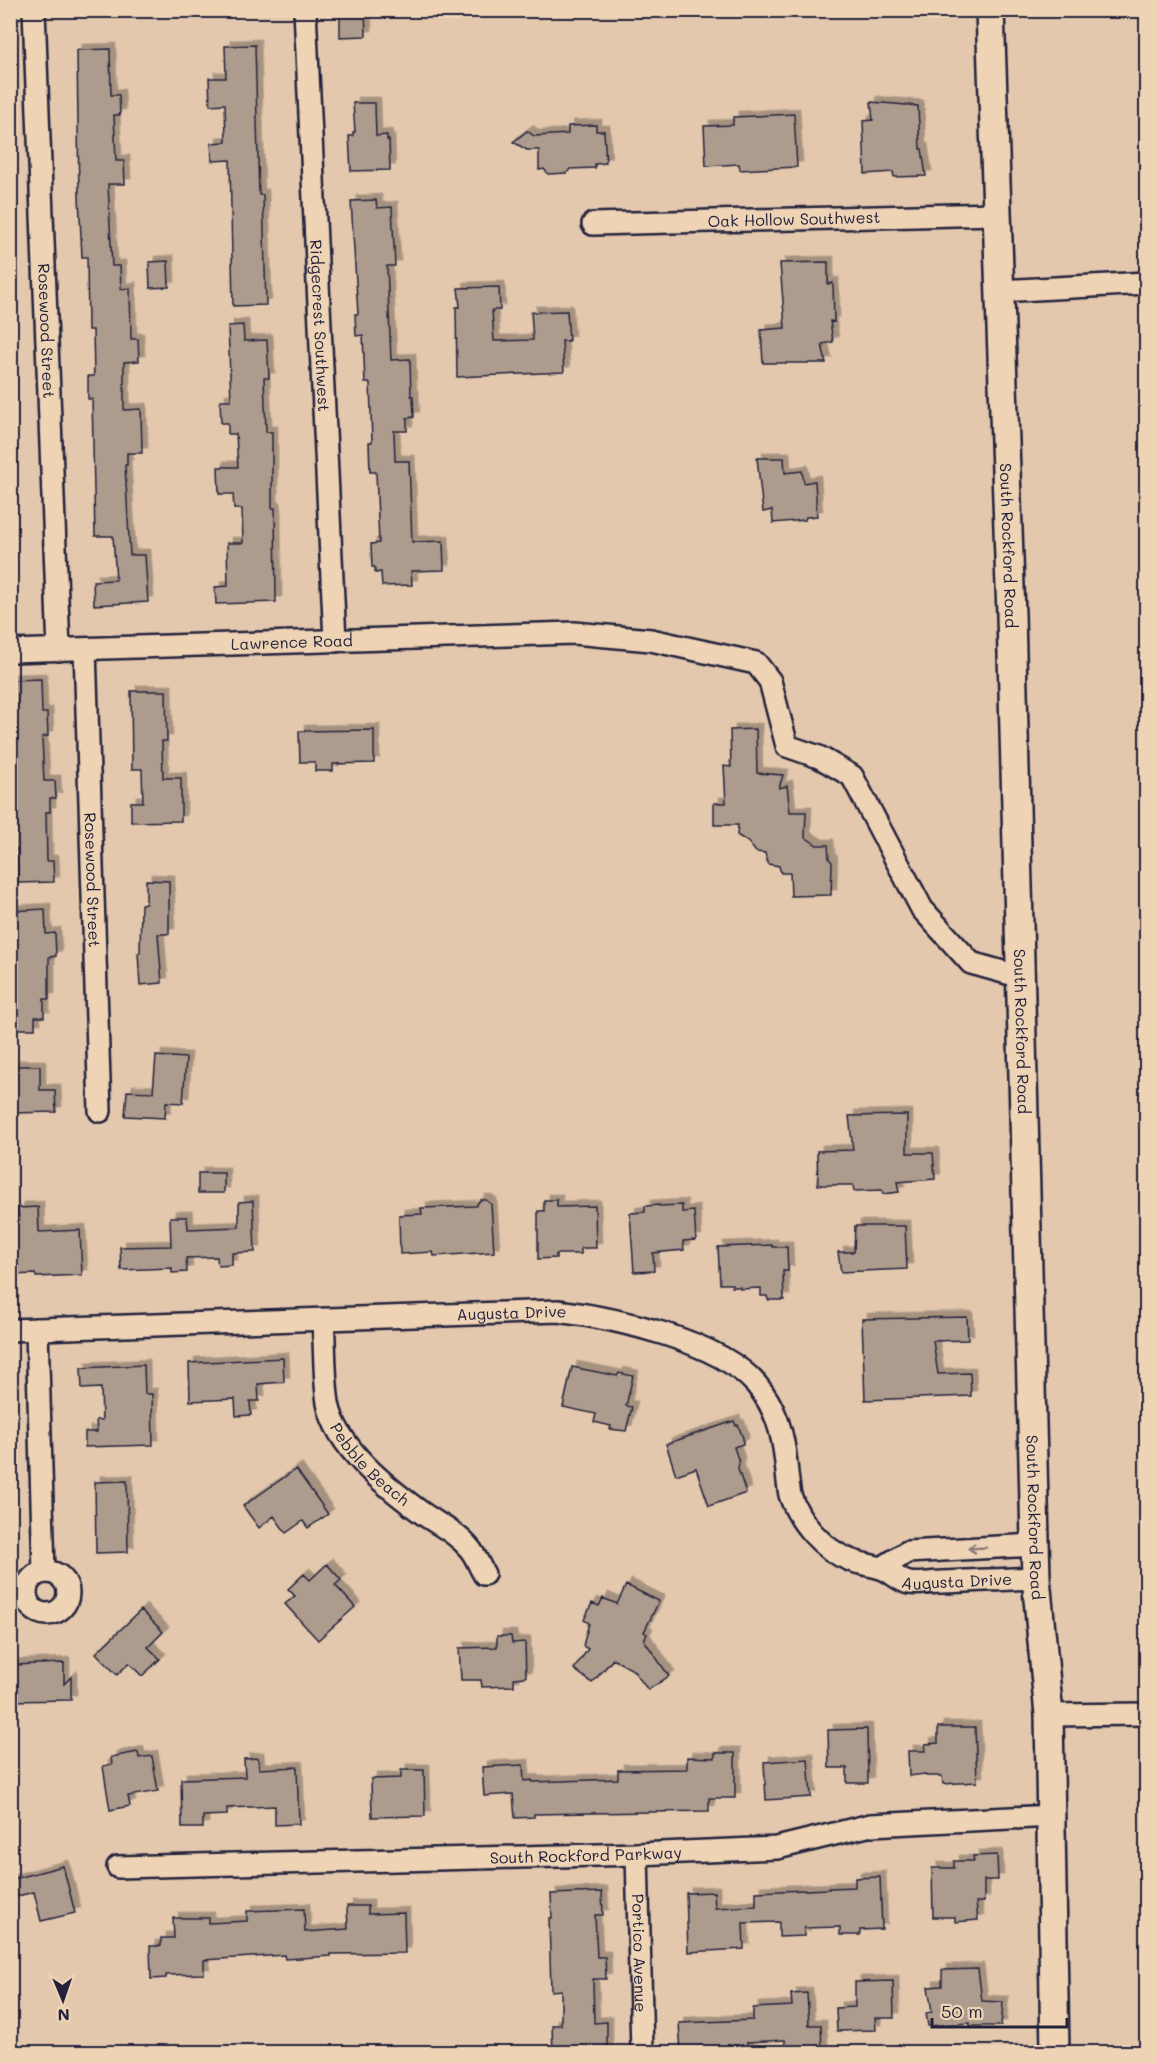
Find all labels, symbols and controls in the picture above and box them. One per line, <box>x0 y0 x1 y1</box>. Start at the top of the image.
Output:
street label: Oak Hollow Southwest <box>707 206 881 231</box>
street label: Ridgecrest Southwest <box>306 239 335 412</box>
street label: Rosewood Street <box>34 263 60 399</box>
street label: South Rockford Road <box>996 463 1022 628</box>
street label: Lawrence Road <box>231 629 353 654</box>
street label: Rosewood Street <box>80 812 106 948</box>
street label: South Rockford Road <box>1010 949 1035 1114</box>
street label: Augusta Drive <box>456 1300 568 1325</box>
street label: Pebble Beach <box>326 1419 414 1510</box>
street label: South Rockford Road <box>1022 1435 1049 1601</box>
one-way arrow <box>967 1543 987 1554</box>
street label: Augusta Drive <box>899 1568 1012 1594</box>
street label: South Rockford Parkway <box>489 1841 682 1868</box>
street label: Portico Avenue <box>628 1893 652 2013</box>
north arrow <box>33 1970 93 2030</box>
scale bar <box>932 1991 1067 2029</box>
text: 50 m <box>941 1999 983 2023</box>
text: N <box>57 2005 70 2026</box>

